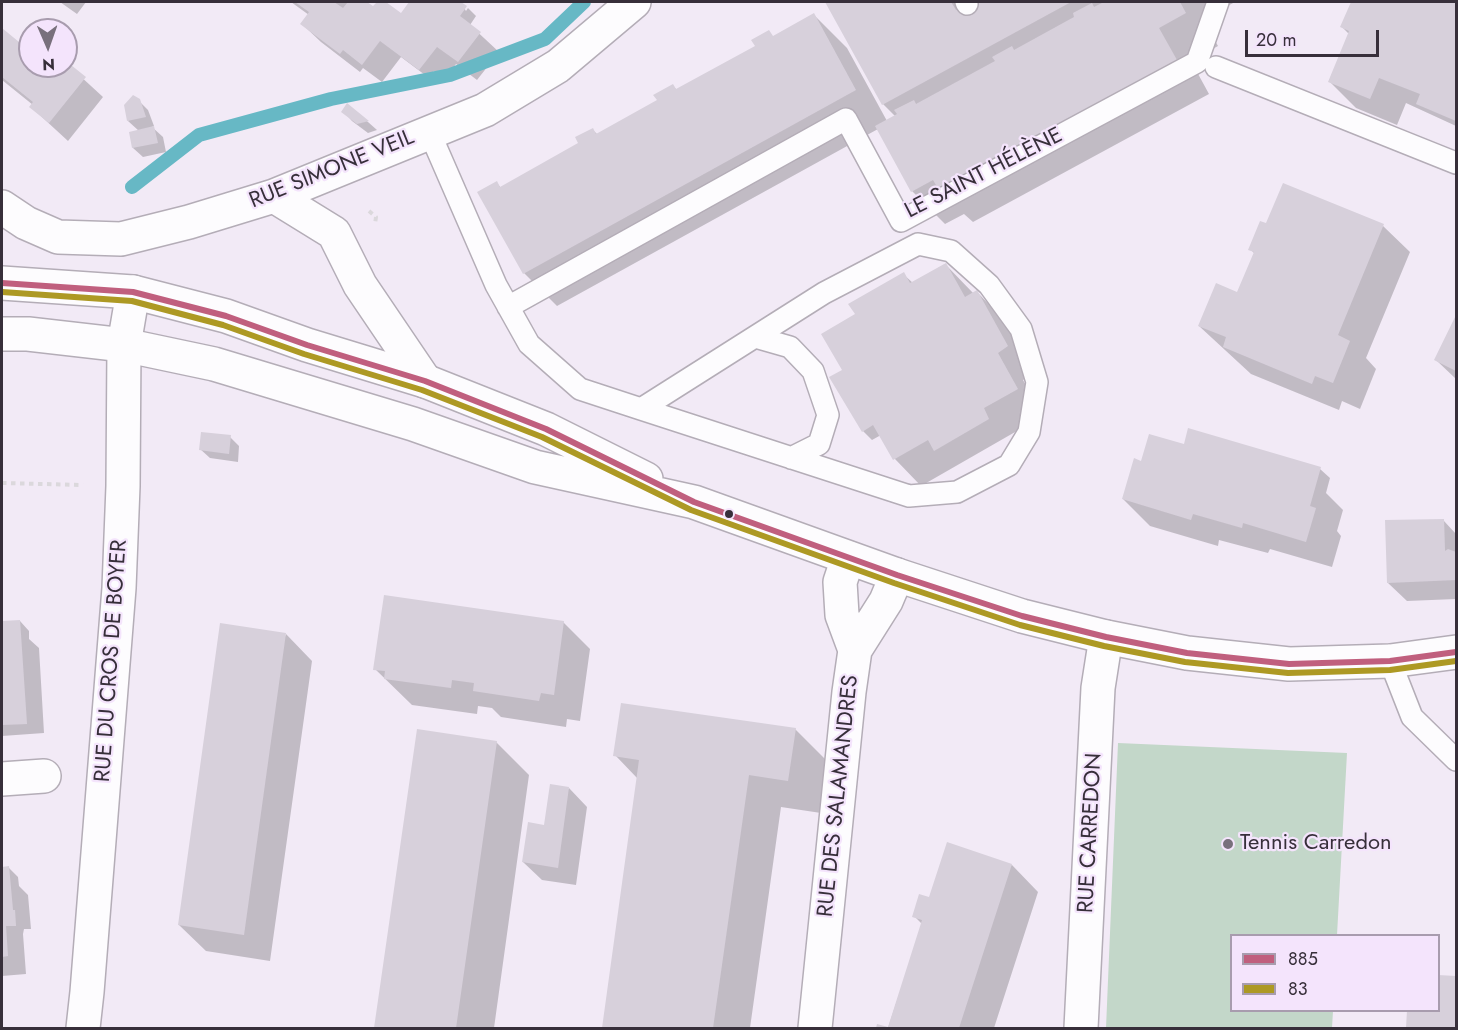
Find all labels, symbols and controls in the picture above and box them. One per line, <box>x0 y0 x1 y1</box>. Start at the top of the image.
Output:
north arrow <box>18 18 78 78</box>
scale bar <box>1248 18 1382 56</box>
text: 20 m <box>1256 27 1296 53</box>
text: N <box>42 53 55 76</box>
street label: LE SAINT HÉLÈNE <box>901 123 1067 225</box>
street label: RUE SIMONE VEIL <box>246 125 418 215</box>
unlabelled marker <box>723 508 735 520</box>
street label: RUE DU CROS DE BOYER <box>90 539 134 783</box>
street label: RUE DES SALAMANDRES <box>813 674 865 918</box>
street label: RUE CARREDON <box>1074 752 1108 914</box>
place label: Tennis Carredon <box>1240 831 1391 857</box>
marker: Tennis Carredon <box>1221 837 1235 851</box>
legend <box>1230 934 1440 1012</box>
text: 885 <box>1288 946 1318 972</box>
text: 83 <box>1288 976 1308 1002</box>

